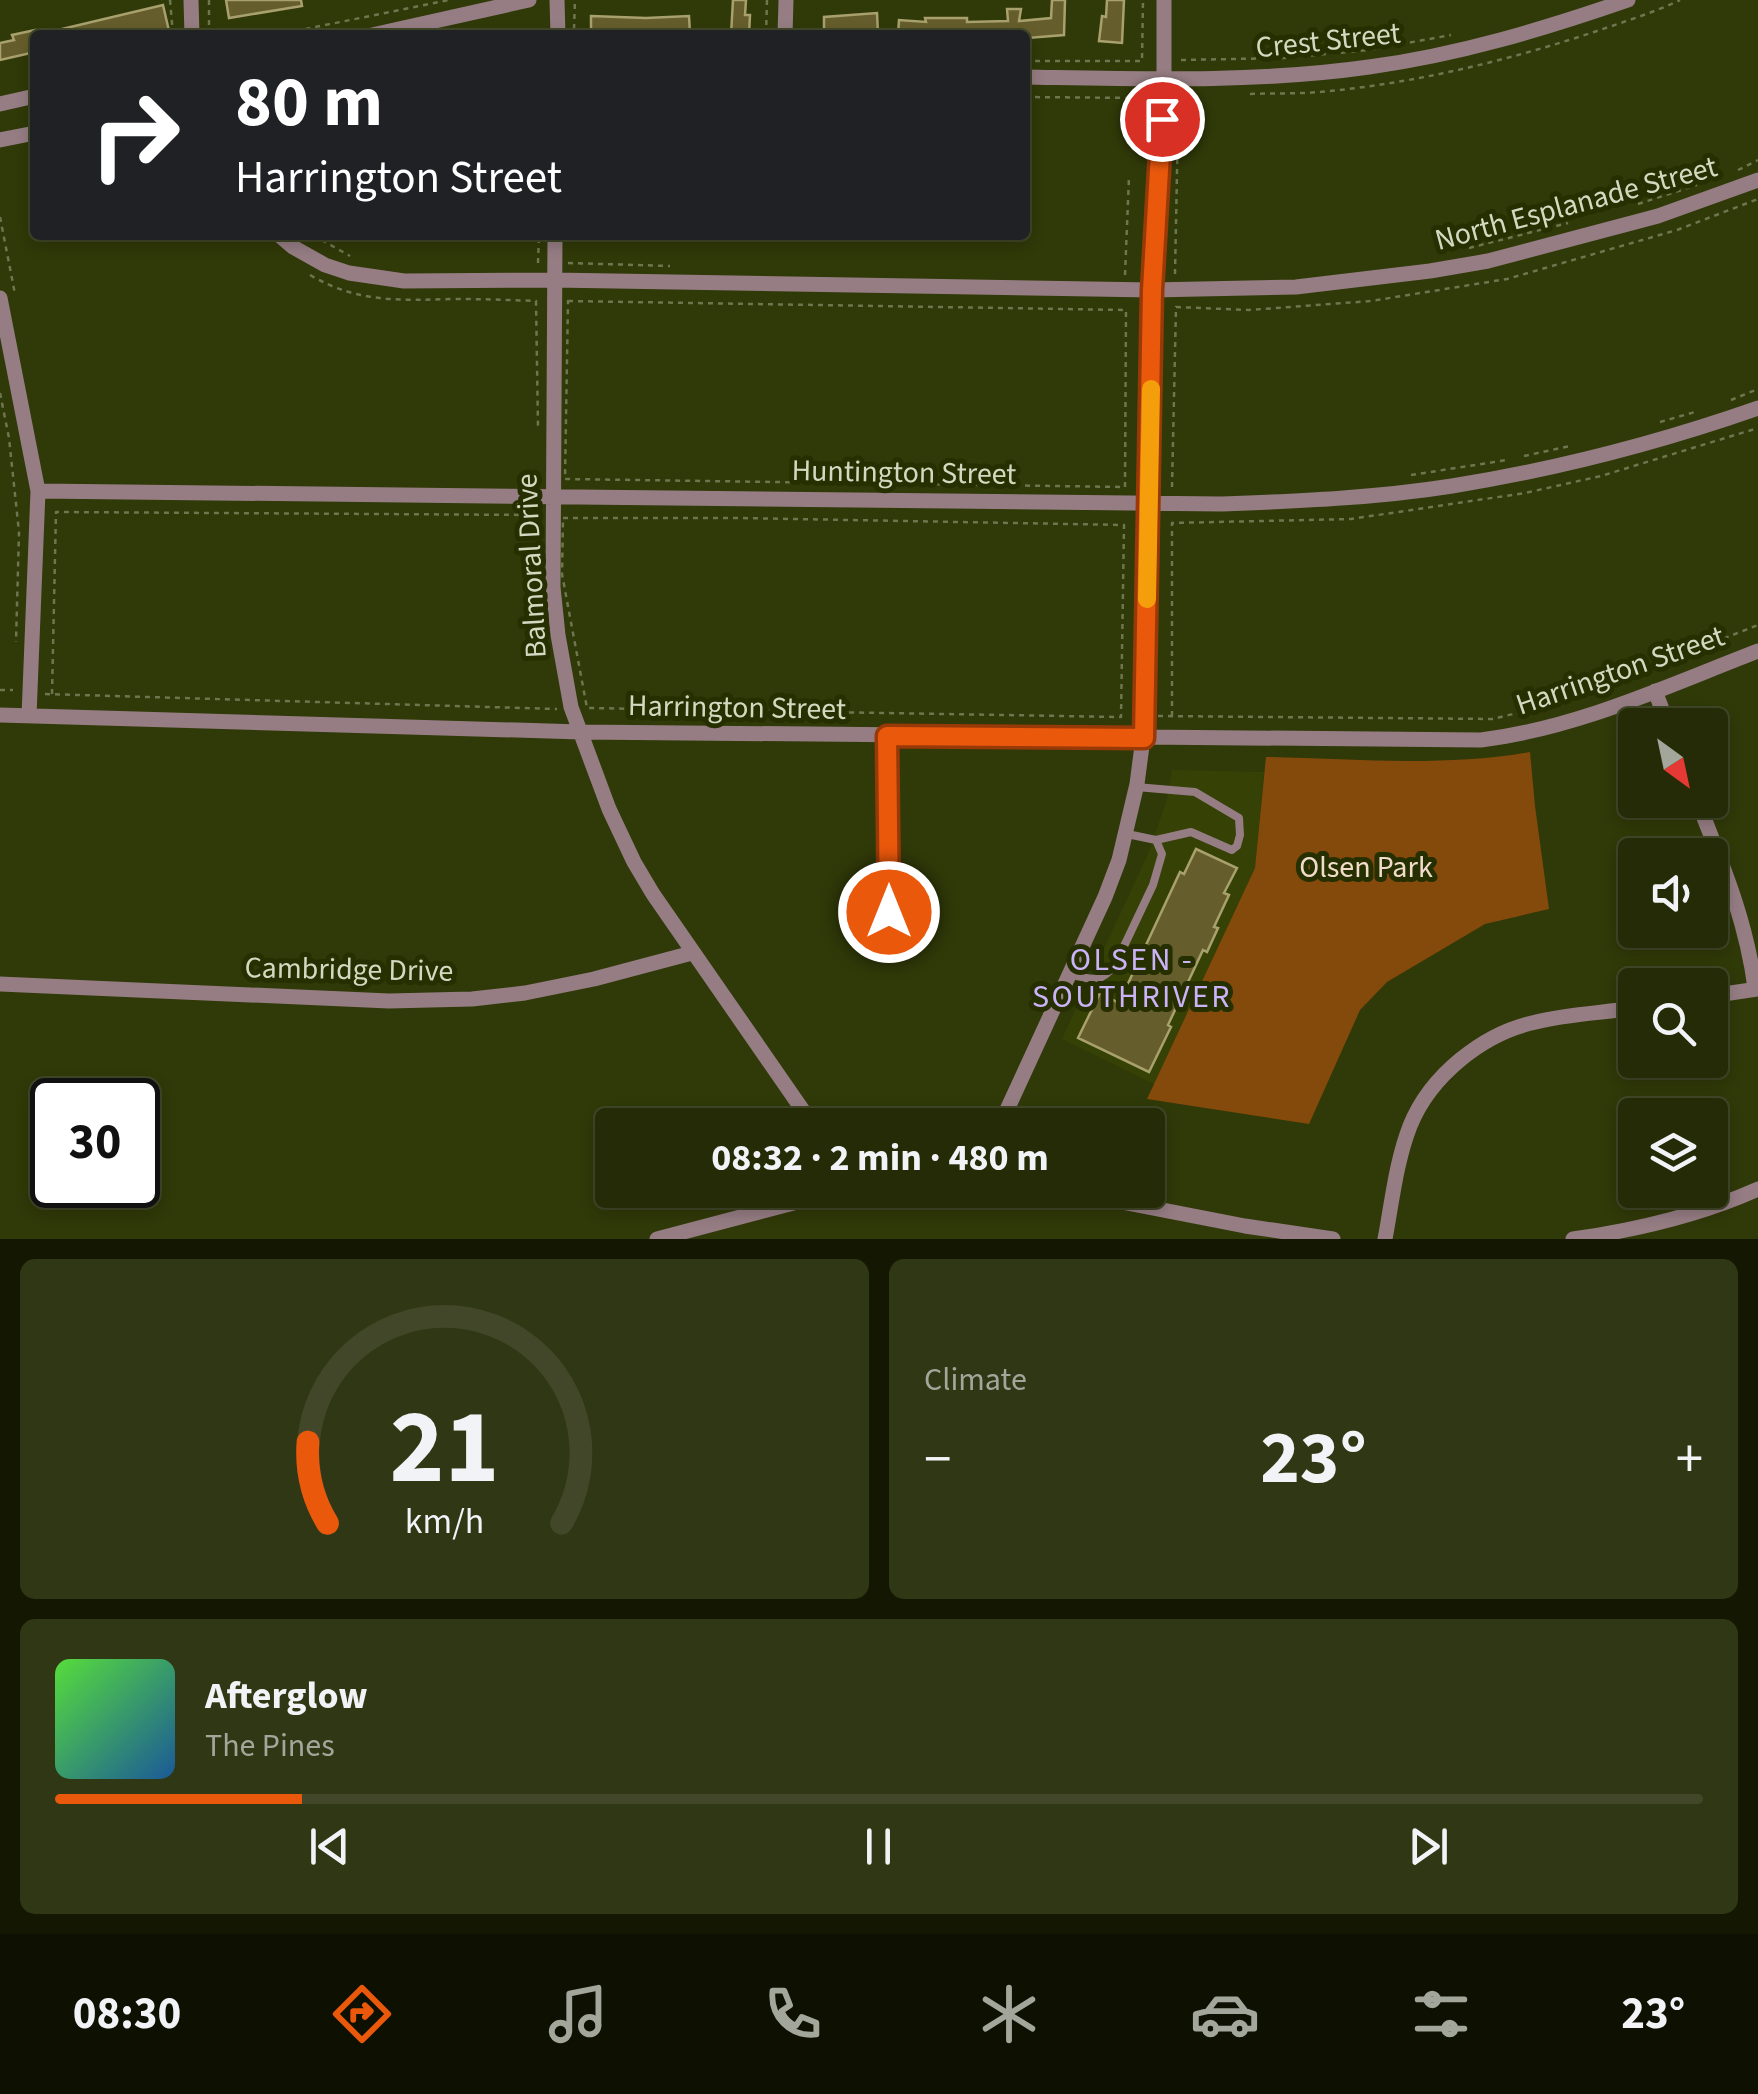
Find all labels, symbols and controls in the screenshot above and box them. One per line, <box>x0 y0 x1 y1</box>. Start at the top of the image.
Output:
street label: Crest Street <box>1254 12 1403 69</box>
text: 80 m <box>235 53 383 153</box>
icon: right <box>70 70 200 200</box>
pin <box>1120 77 1205 162</box>
icon: arrive <box>1135 92 1190 147</box>
street label: North Esplanade Street <box>1430 145 1722 262</box>
text: Harrington Street <box>235 146 562 210</box>
street label: Huntington Street <box>791 449 1017 496</box>
street label: Balmoral Drive <box>505 472 558 659</box>
street label: Harrington Street <box>1510 615 1730 726</box>
street label: Harrington Street <box>628 684 846 731</box>
north arrow <box>1618 708 1728 818</box>
map controls <box>1618 708 1728 1208</box>
button: sound <box>1618 838 1728 948</box>
park label: Olsen Park <box>1299 846 1433 889</box>
position arrow <box>837 860 941 964</box>
district label: OLSEN - SOUTHRIVER <box>1032 937 1232 1020</box>
street label: Cambridge Drive <box>244 946 454 993</box>
button: search <box>1618 968 1728 1078</box>
speed limit sign: 30 <box>30 1078 160 1208</box>
button: layers <box>1618 1098 1728 1208</box>
text: 08:32 · 2 min · 480 m <box>711 1131 1049 1185</box>
text: Climate <box>924 1357 1027 1403</box>
text: 21 <box>390 1375 499 1523</box>
text: 23° <box>1260 1405 1367 1512</box>
text: − <box>924 1421 951 1499</box>
text: + <box>1676 1421 1703 1499</box>
text: km/h <box>405 1496 484 1547</box>
text: Afterglow <box>205 1669 368 1723</box>
text: The Pines <box>205 1723 335 1769</box>
icon: previous <box>302 1819 357 1874</box>
icon: pause <box>851 1819 906 1874</box>
icon: next <box>1401 1819 1456 1874</box>
icon: directions <box>327 1979 397 2049</box>
icon: music <box>543 1979 613 2049</box>
icon: phone <box>758 1979 828 2049</box>
icon: climate <box>974 1979 1044 2049</box>
icon: car <box>1190 1979 1260 2049</box>
icon: filters <box>1406 1979 1476 2049</box>
text: 08:30 <box>73 1982 181 2046</box>
text: 23° <box>1621 1982 1685 2046</box>

